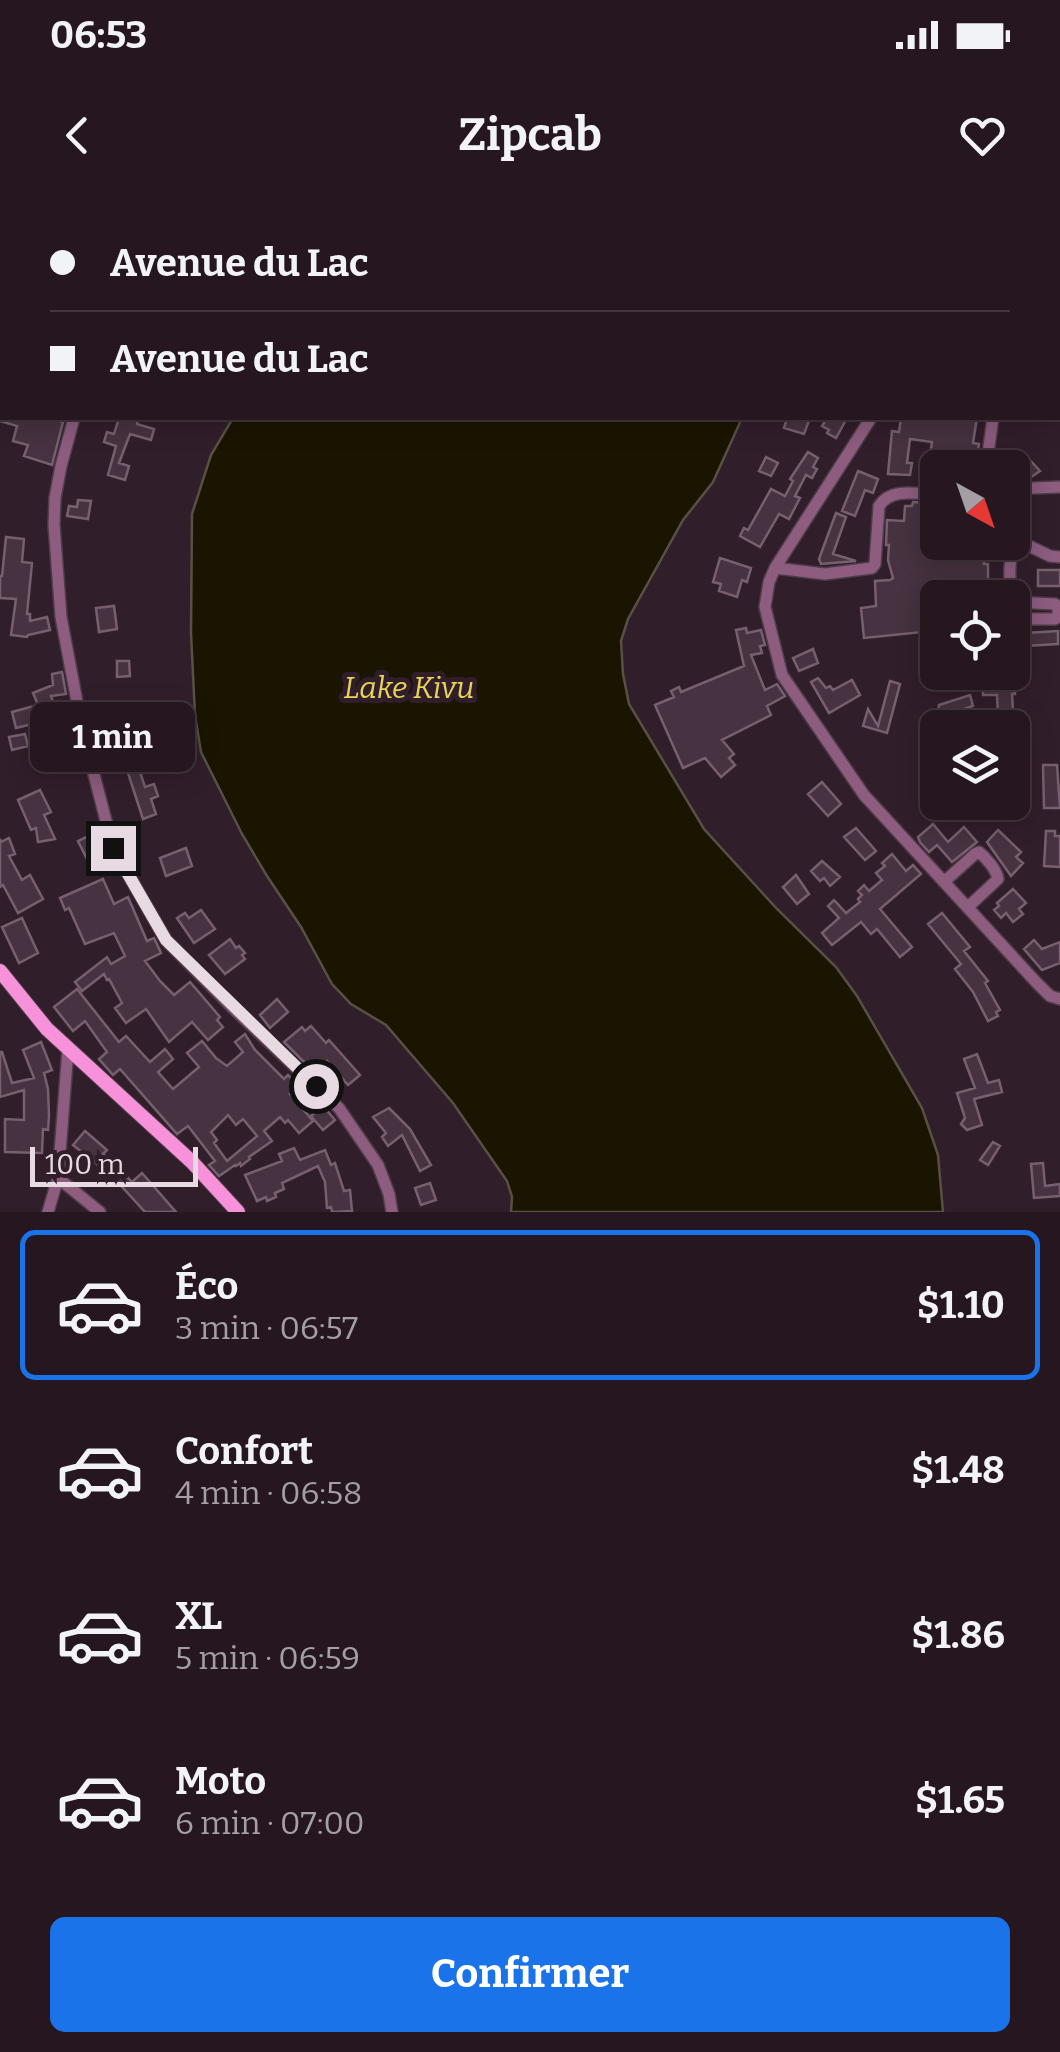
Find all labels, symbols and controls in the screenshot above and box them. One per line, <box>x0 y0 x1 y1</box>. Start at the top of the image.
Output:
text: 06:53 <box>50 12 147 58</box>
icon: back <box>50 108 105 163</box>
text: Zipcab <box>458 108 602 162</box>
icon: heart <box>955 108 1010 163</box>
text: Avenue du Lac <box>110 240 369 286</box>
text: Avenue du Lac <box>110 336 369 382</box>
north arrow <box>920 450 1030 560</box>
map controls <box>920 450 1030 820</box>
button: locate <box>920 580 1030 690</box>
water label: Lake Kivu <box>344 670 474 706</box>
callout: 1 min <box>31 703 196 773</box>
button: layers <box>920 710 1030 820</box>
text: 1 min <box>72 718 153 756</box>
route end <box>91 826 136 871</box>
route start <box>294 1064 339 1109</box>
scale bar <box>30 1142 198 1186</box>
text: 100 m <box>45 1148 125 1181</box>
icon: car <box>55 1260 145 1350</box>
text: Éco <box>175 1263 238 1309</box>
text: $1.10 <box>917 1282 1005 1328</box>
text: 3 min · 06:57 <box>175 1309 358 1347</box>
icon: car <box>55 1425 145 1515</box>
text: Confort <box>175 1428 313 1474</box>
text: $1.48 <box>911 1447 1005 1493</box>
text: 4 min · 06:58 <box>175 1474 362 1512</box>
icon: car <box>55 1590 145 1680</box>
text: XL <box>175 1593 222 1639</box>
text: $1.86 <box>911 1612 1005 1658</box>
text: 5 min · 06:59 <box>175 1639 360 1677</box>
icon: car <box>55 1755 145 1845</box>
text: Moto <box>175 1758 266 1804</box>
text: $1.65 <box>915 1777 1005 1823</box>
text: 6 min · 07:00 <box>175 1804 364 1842</box>
button: Confirmer <box>50 1917 1010 2032</box>

